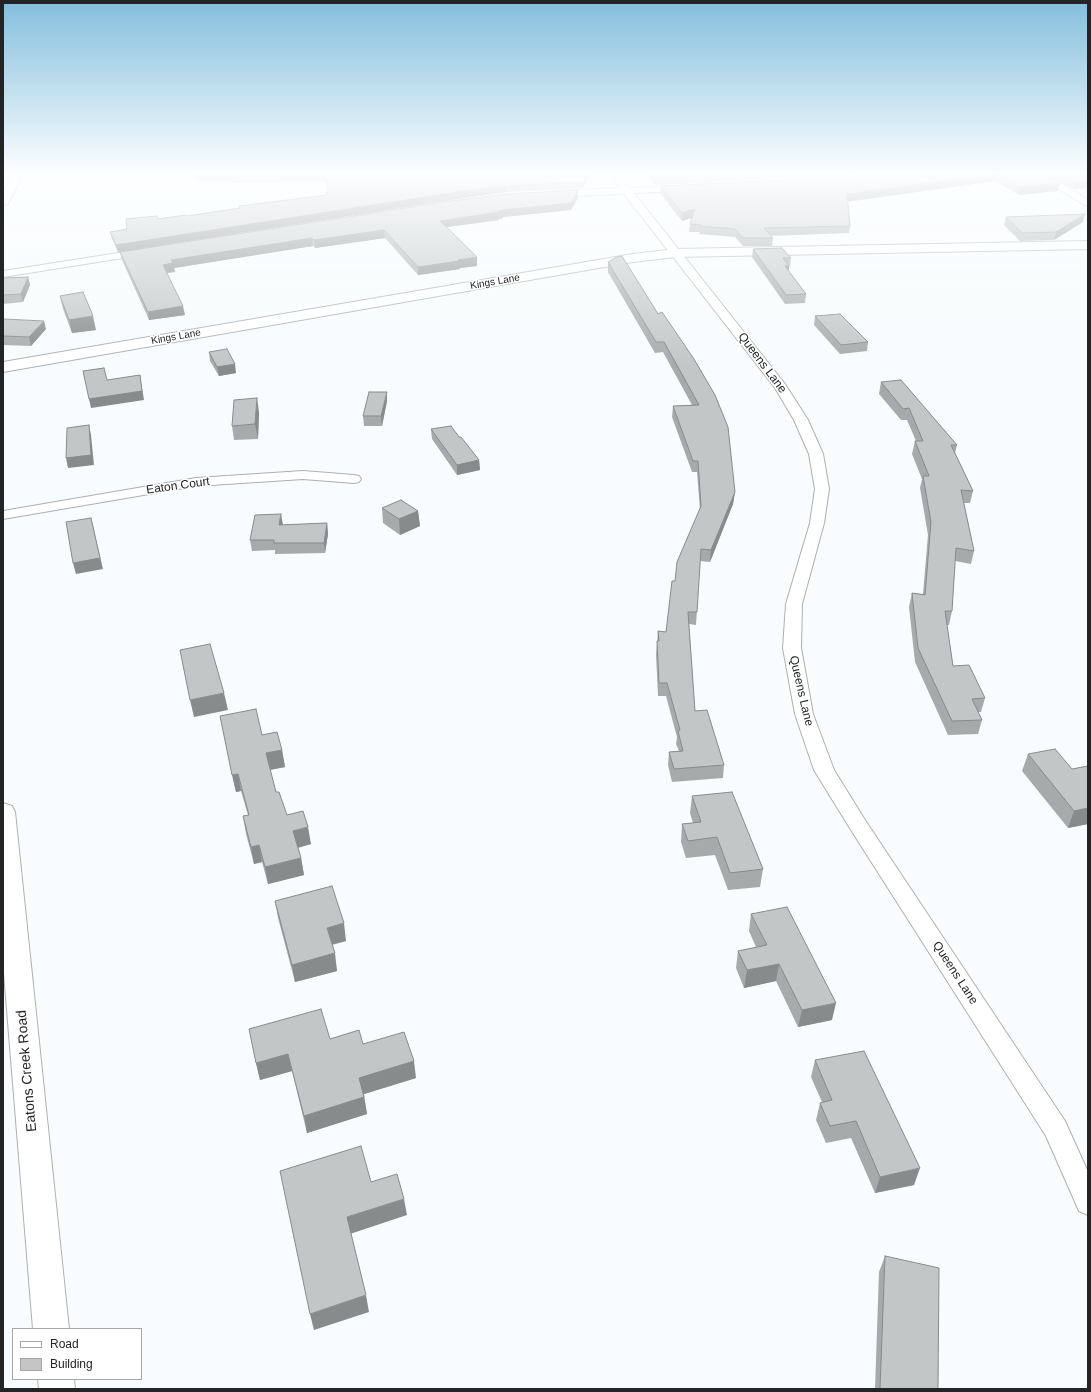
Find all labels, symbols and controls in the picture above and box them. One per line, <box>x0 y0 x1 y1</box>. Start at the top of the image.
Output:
street label: Kings Lane <box>469 272 521 292</box>
street label: Kings Lane <box>150 327 202 347</box>
street label: Queens Lane <box>735 330 789 396</box>
street label: Eaton Court <box>145 474 211 498</box>
street label: Queens Lane <box>786 654 816 728</box>
street label: Queens Lane <box>929 939 981 1007</box>
street label: Eatons Creek Road <box>13 1009 41 1133</box>
legend <box>12 1328 142 1380</box>
text: Road <box>50 1337 79 1351</box>
text: Building <box>50 1357 93 1371</box>

